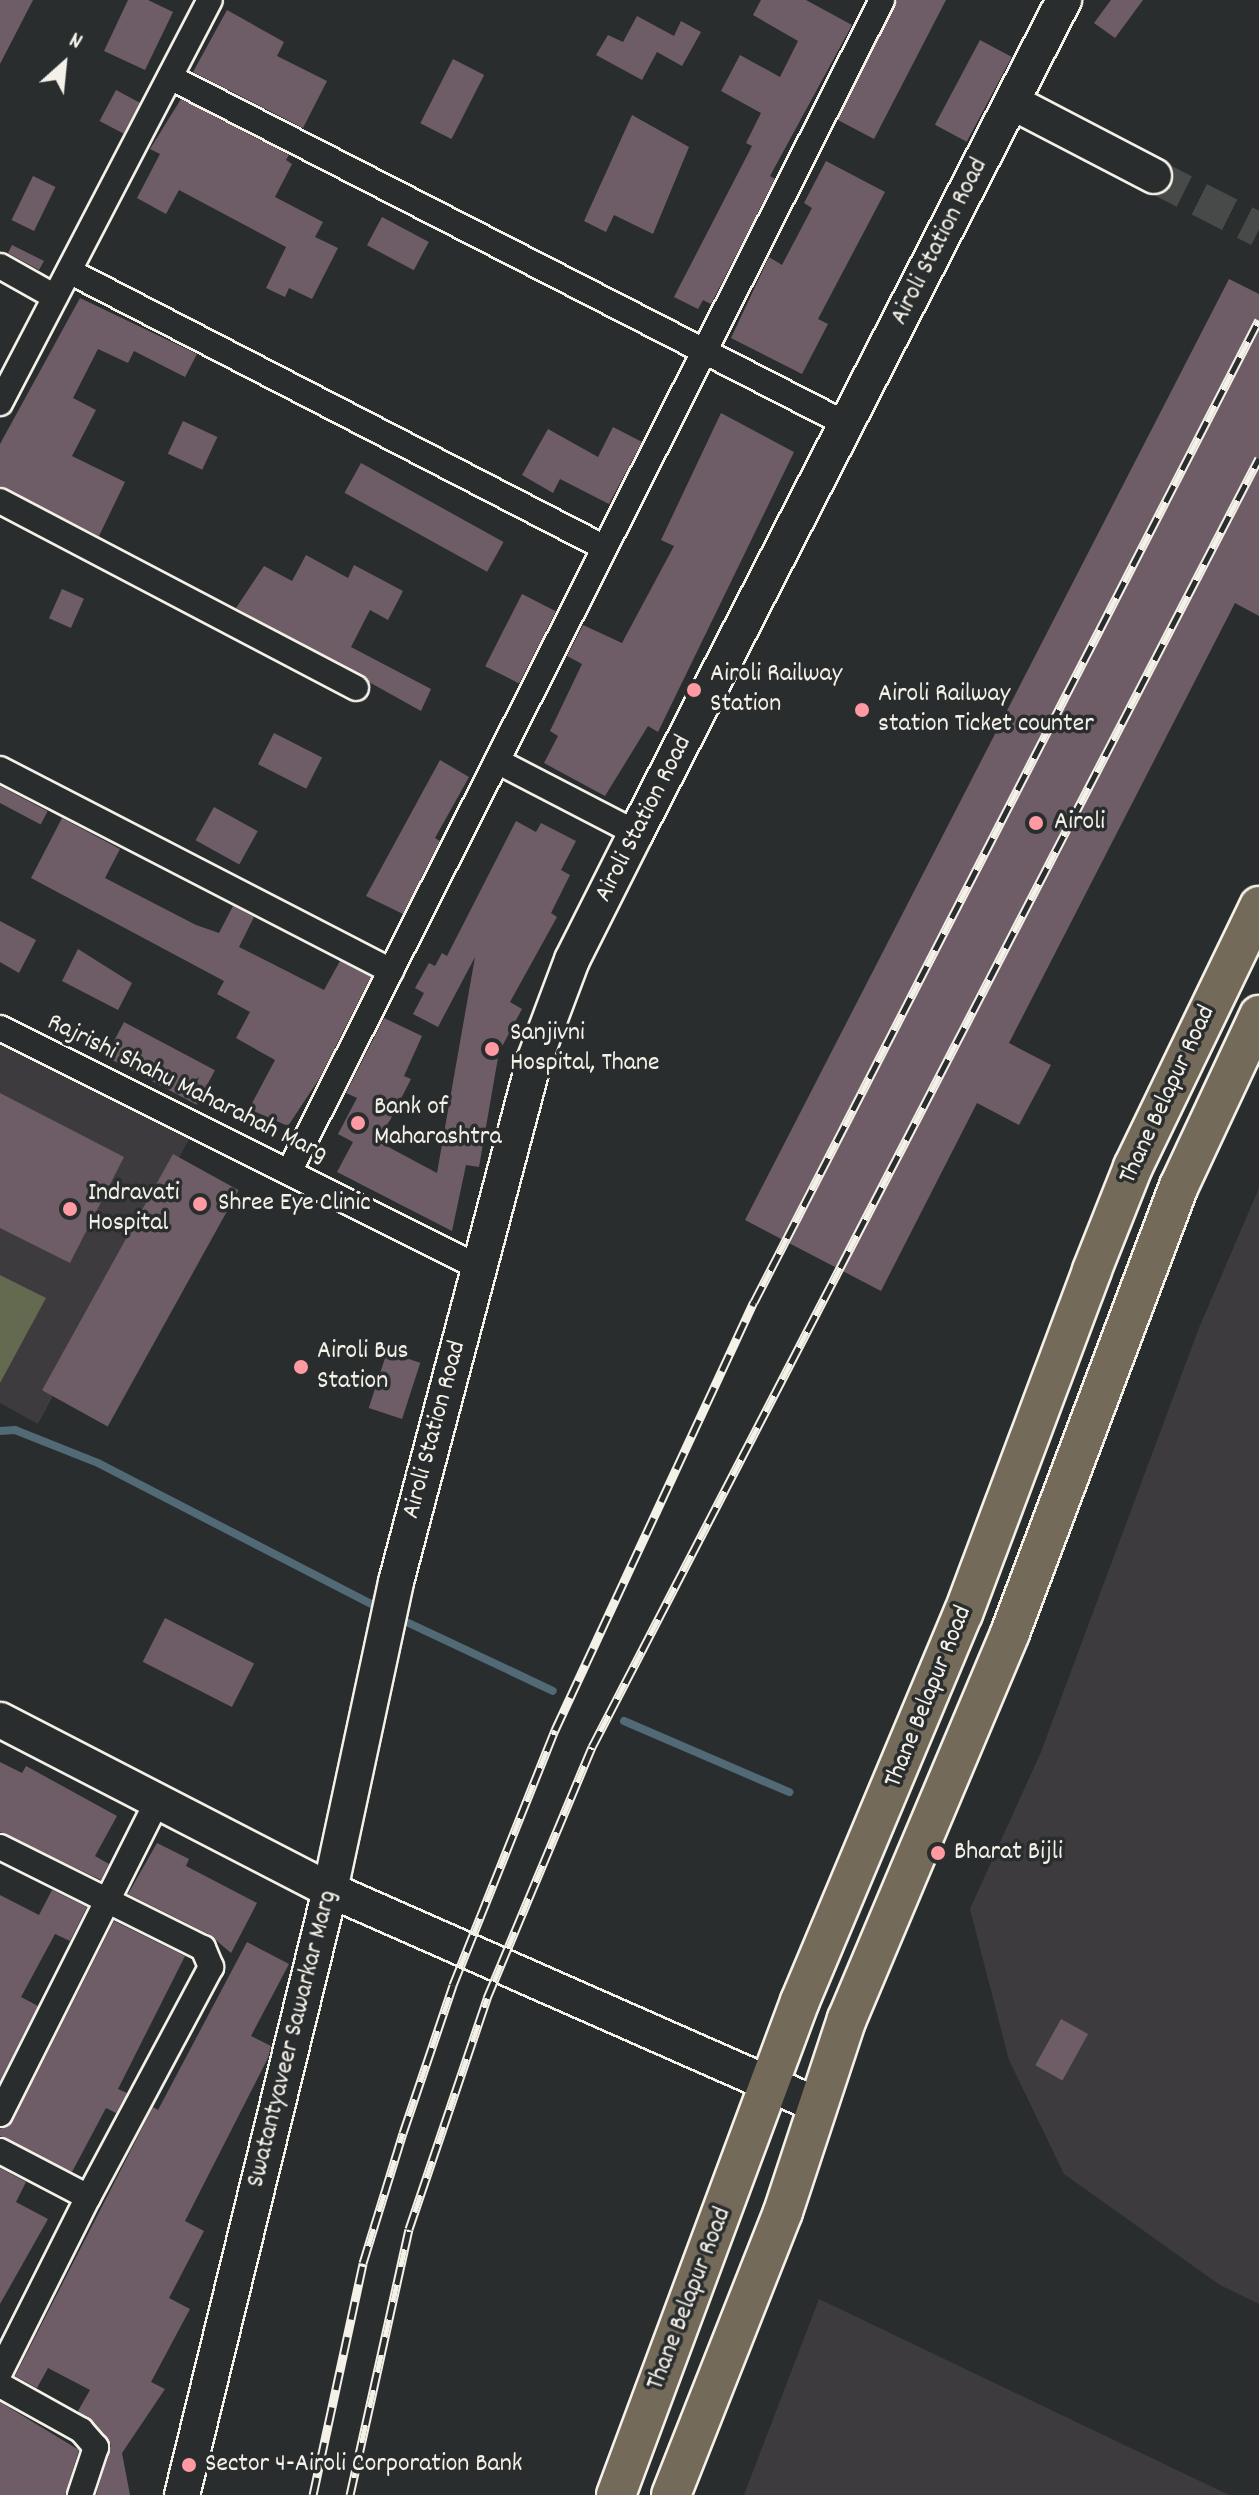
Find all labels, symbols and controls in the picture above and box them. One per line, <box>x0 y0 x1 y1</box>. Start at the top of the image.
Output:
north arrow <box>24 24 104 104</box>
text: N <box>63 26 87 58</box>
street label: Airoli Station Road <box>885 153 995 331</box>
place label: Airoli Railway Station <box>710 659 842 720</box>
place label: Airoli Railway station Ticket counter <box>878 679 1094 740</box>
marker: Airoli Railway Station <box>685 681 703 699</box>
marker: Airoli Railway station Ticket counter <box>853 701 871 719</box>
street label: Airoli Station Road <box>589 730 699 908</box>
place label: Airoli <box>1054 807 1105 839</box>
marker: Airoli <box>1025 812 1047 834</box>
street label: Thane Belapur Road <box>1113 1001 1223 1189</box>
street label: Rajrishi Shahu Maharahah Marg <box>42 1007 332 1171</box>
place label: Sanjivni Hospital, Thane <box>510 1018 659 1080</box>
marker: Sanjivni Hospital, Thane <box>481 1038 503 1060</box>
place label: Bank of Maharashtra <box>374 1092 502 1154</box>
marker: Bank of Maharashtra <box>349 1114 367 1132</box>
place label: Indravati Hospital <box>88 1178 179 1240</box>
place label: Shree Eye Clinic <box>218 1188 371 1220</box>
marker: Shree Eye Clinic <box>189 1193 211 1215</box>
marker: Indravati Hospital <box>59 1198 81 1220</box>
place label: Airoli Bus Station <box>317 1336 409 1398</box>
street label: Airoli Station Road <box>396 1338 474 1522</box>
marker: Airoli Bus Station <box>292 1358 310 1376</box>
street label: Thane Belapur Road <box>878 1601 980 1793</box>
place label: Bharat Bijli <box>954 1837 1063 1869</box>
marker: Bharat Bijli <box>929 1844 947 1862</box>
street label: Swatantyaveer Sawarkar Marg <box>241 1887 345 2191</box>
street label: Thane Belapur Road <box>641 2203 739 2395</box>
place label: Sector 4-Airoli Corporation Bank <box>205 2449 522 2481</box>
marker: Sector 4-Airoli Corporation Bank <box>180 2456 198 2474</box>

